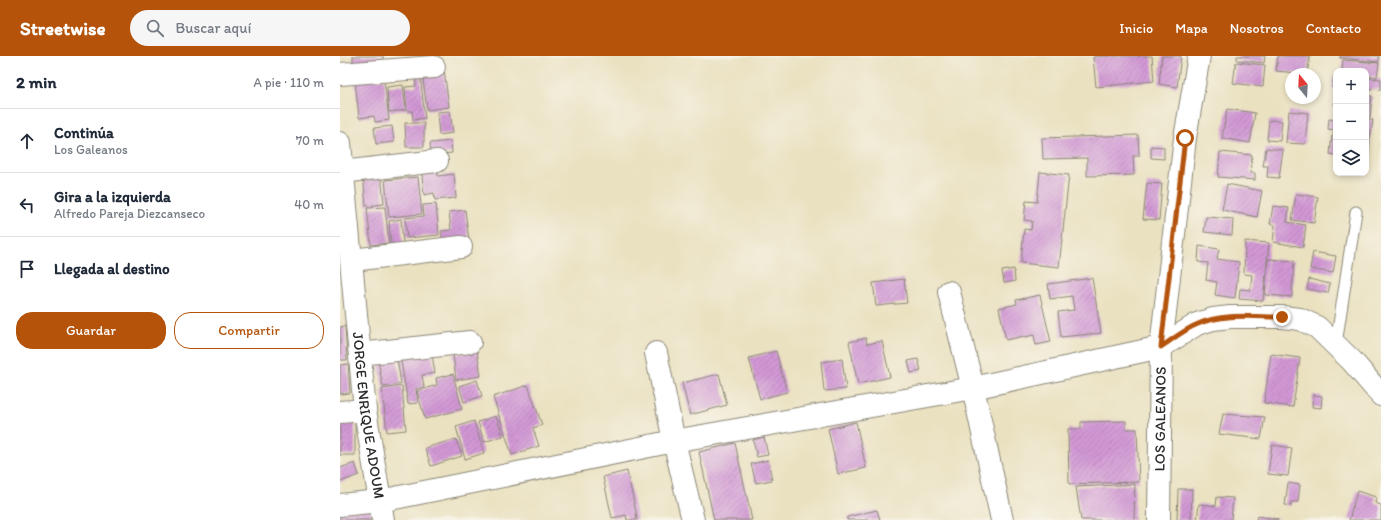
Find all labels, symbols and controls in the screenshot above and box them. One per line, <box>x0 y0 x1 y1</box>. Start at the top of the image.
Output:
search box <box>130 10 410 46</box>
text: Streetwise <box>20 17 106 40</box>
icon: search <box>144 17 166 39</box>
text: Buscar aquí <box>176 19 251 37</box>
text: Inicio <box>1119 20 1153 37</box>
text: Mapa <box>1175 20 1208 37</box>
text: Nosotros <box>1230 20 1284 37</box>
text: Contacto <box>1306 20 1361 37</box>
north arrow <box>1285 68 1321 104</box>
map controls <box>1333 68 1369 176</box>
button: + <box>1333 68 1369 104</box>
text: 2 min <box>16 72 56 92</box>
text: A pie · 110 m <box>253 75 324 90</box>
button: − <box>1333 104 1369 140</box>
text: Continúa <box>54 124 114 142</box>
route start <box>1176 129 1194 147</box>
icon: ahead <box>16 130 38 152</box>
text: 70 m <box>296 133 324 148</box>
button: layers <box>1333 140 1369 176</box>
text: Los Galeanos <box>54 142 128 157</box>
text: Gira a la izquierda <box>54 188 171 206</box>
icon: left <box>16 194 38 216</box>
text: 40 m <box>294 197 324 212</box>
text: Alfredo Pareja Diezcanseco <box>54 206 205 221</box>
icon: arrive <box>16 258 38 280</box>
text: Llegada al destino <box>54 260 170 278</box>
route end <box>1273 308 1291 326</box>
button: Guardar <box>16 312 166 349</box>
button: Compartir <box>174 312 324 349</box>
street label: JORGE ENRIQUE ADOUM <box>349 331 388 500</box>
street label: LOS GALEANOS <box>1151 366 1170 472</box>

